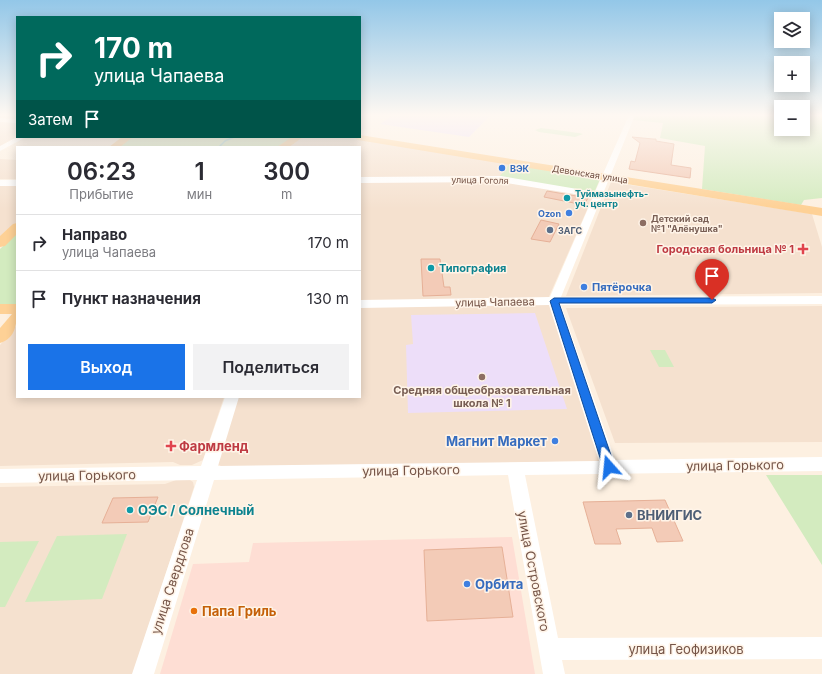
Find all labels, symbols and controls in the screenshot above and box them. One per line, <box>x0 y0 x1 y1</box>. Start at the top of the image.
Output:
map controls <box>774 12 810 136</box>
button: layers <box>774 12 810 48</box>
text: 170 m <box>94 31 173 65</box>
icon: right <box>28 32 80 84</box>
button: + <box>774 56 810 92</box>
text: улица Чапаева <box>94 65 224 86</box>
button: − <box>774 100 810 136</box>
icon: arrive <box>81 108 103 130</box>
text: Затем <box>28 110 73 129</box>
text: 06:23 <box>67 157 136 186</box>
text: 1 <box>194 157 205 186</box>
text: 300 <box>263 157 310 186</box>
marker: ВЭК <box>497 163 507 173</box>
place label: ВЭК <box>510 163 530 174</box>
street label: Девонская улица <box>551 163 629 185</box>
street label: улица Гоголя <box>451 174 509 186</box>
text: Прибытие <box>69 186 133 202</box>
text: мин <box>187 186 212 202</box>
text: m <box>281 186 292 202</box>
place label: Туймазынефть- уч. центр <box>575 188 648 209</box>
marker: Туймазынефть- уч. центр <box>562 193 572 203</box>
place label: Ozon <box>538 208 561 219</box>
marker: Ozon <box>564 208 574 218</box>
place label: Детский сад №1 "Алёнушка" <box>651 213 723 234</box>
marker: Детский сад №1 "Алёнушка" <box>638 218 648 228</box>
text: Направо <box>62 225 127 244</box>
marker: ЗАГС <box>545 225 555 235</box>
place label: ЗАГС <box>558 225 582 236</box>
icon: right <box>28 232 50 254</box>
text: 170 m <box>308 233 349 252</box>
place label: Городская больница № 1 <box>656 242 794 256</box>
marker: Городская больница № 1 <box>797 243 809 255</box>
text: улица Чапаева <box>62 244 156 260</box>
pin <box>695 259 729 300</box>
place label: Типография <box>439 261 506 275</box>
marker: Типография <box>426 263 436 273</box>
icon: arrive <box>701 265 723 287</box>
place label: Пятёрочка <box>592 280 652 294</box>
marker: Пятёрочка <box>579 282 589 292</box>
icon: arrive <box>28 288 50 310</box>
text: Пункт назначения <box>62 289 201 308</box>
text: 130 m <box>307 289 349 308</box>
street label: улица Чапаева <box>455 294 535 310</box>
button: Выход <box>28 344 185 390</box>
button: Поделиться <box>193 344 349 390</box>
marker: Средняя общеобразовательная школа № 1 <box>477 372 487 382</box>
place label: Средняя общеобразовательная школа № 1 <box>393 383 571 410</box>
place label: Магнит Маркет <box>446 433 547 449</box>
marker: Магнит Маркет <box>550 436 560 446</box>
place label: Фармленд <box>179 438 249 454</box>
marker: Фармленд <box>166 441 176 451</box>
position arrow <box>588 446 630 488</box>
street label: улица Горького <box>686 456 784 474</box>
street label: улица Горького <box>362 461 460 479</box>
street label: улица Горького <box>38 466 136 484</box>
place label: ОЭС / Солнечный <box>138 502 254 518</box>
marker: ОЭС / Солнечный <box>125 505 135 515</box>
place label: ВНИИГИС <box>637 507 703 523</box>
street label: улица Островского <box>514 509 554 633</box>
marker: ВНИИГИС <box>624 510 634 520</box>
street label: улица Свердлова <box>147 526 197 636</box>
place label: Орбита <box>475 576 523 592</box>
marker: Орбита <box>462 579 472 589</box>
place label: Папа Гриль <box>202 603 277 619</box>
marker: Папа Гриль <box>189 606 199 616</box>
street label: улица Геофизиков <box>628 641 744 657</box>

